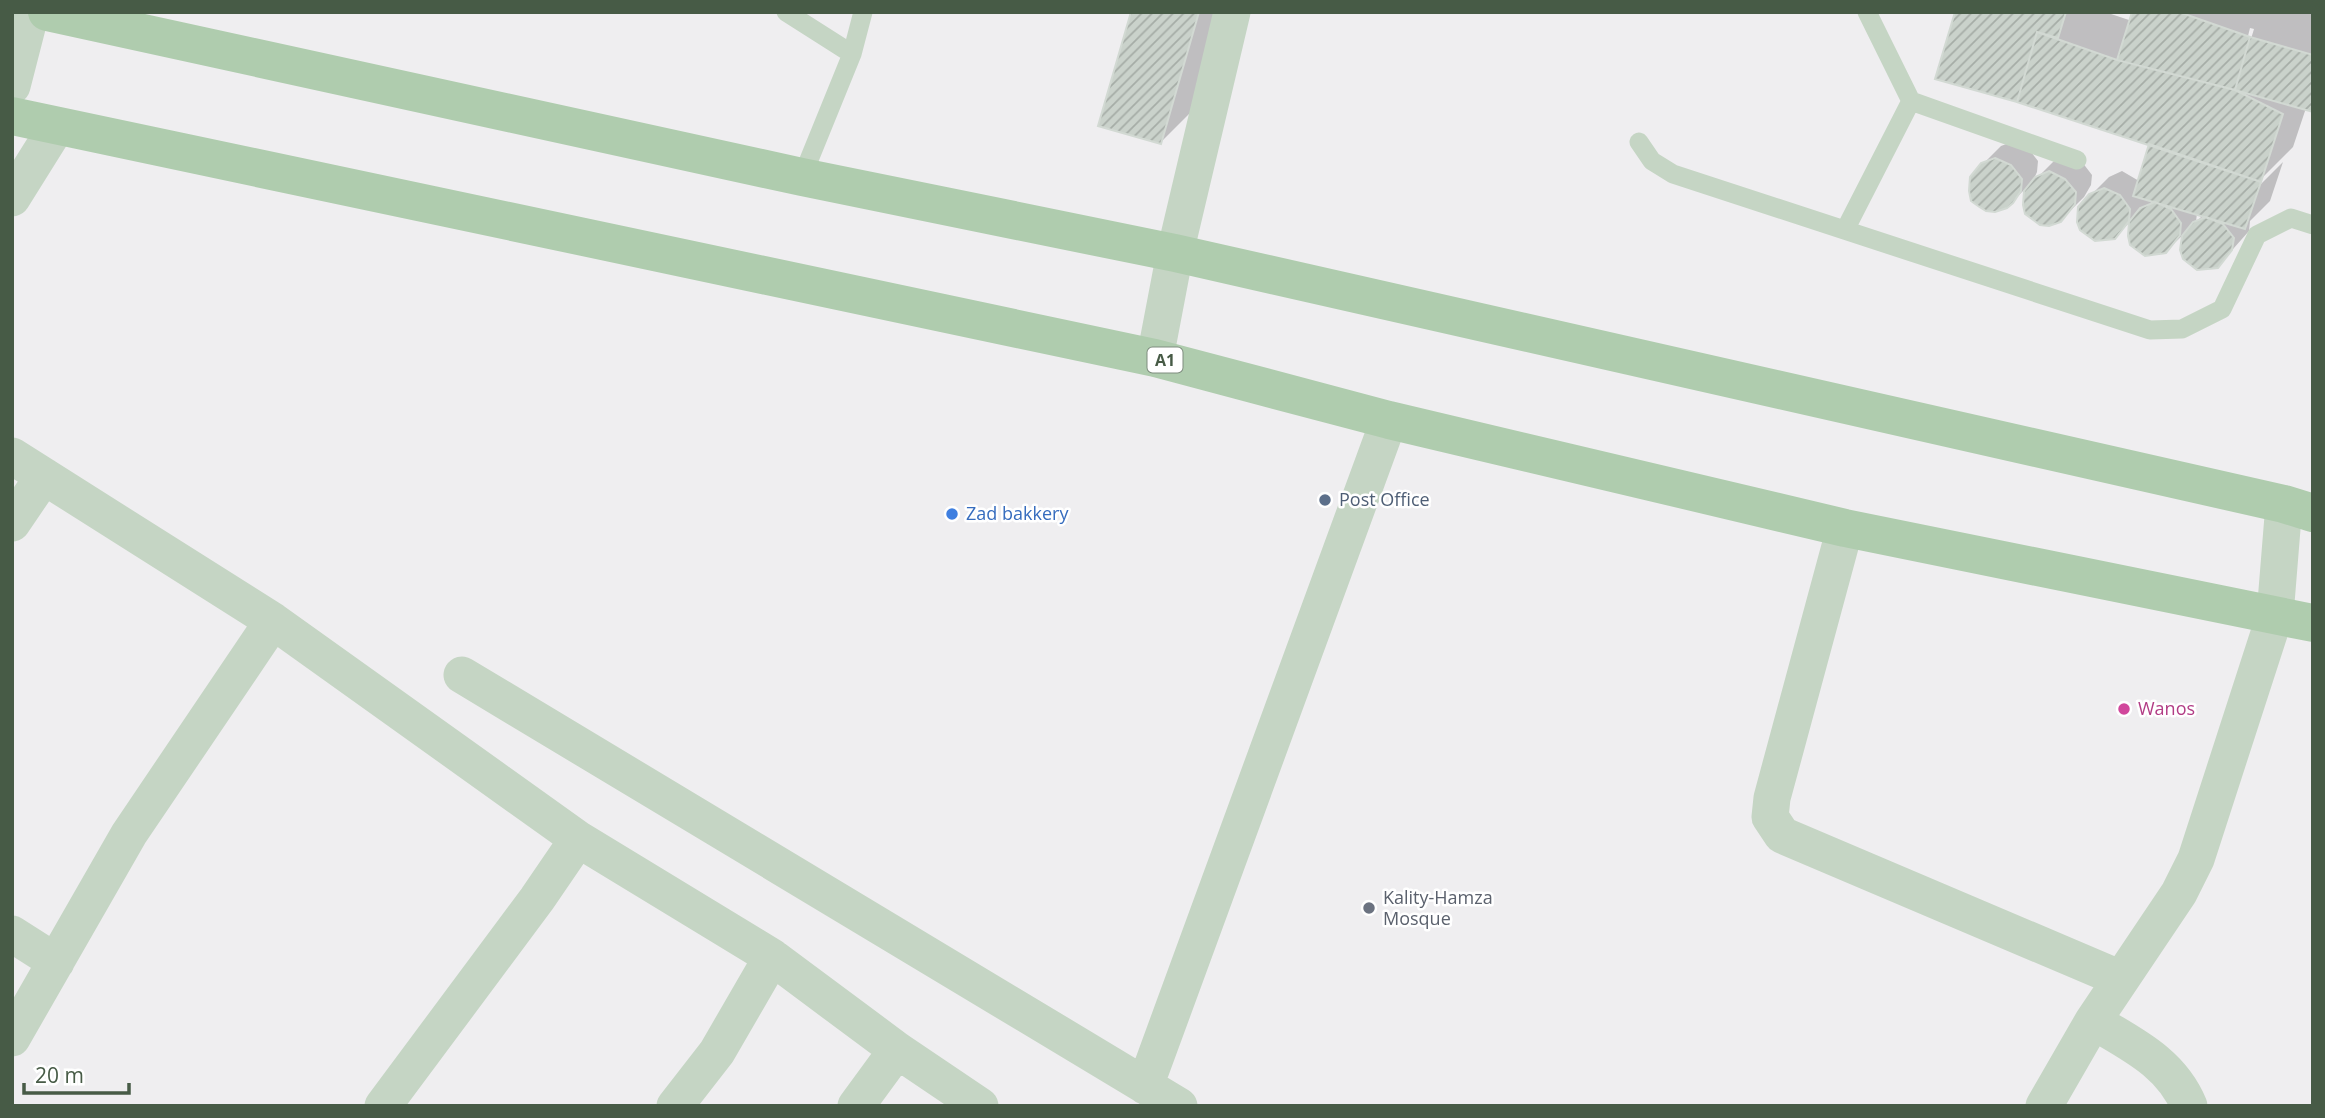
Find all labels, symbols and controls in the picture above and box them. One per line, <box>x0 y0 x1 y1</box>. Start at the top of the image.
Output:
road number: A1 <box>1148 348 1182 372</box>
place label: Post Office <box>1339 487 1430 511</box>
marker: Post Office <box>1317 492 1333 508</box>
place label: Zad bakkery <box>966 501 1069 525</box>
marker: Zad bakkery <box>944 506 960 522</box>
place label: Wanos <box>2138 696 2195 720</box>
marker: Wanos <box>2116 701 2132 717</box>
place label: Kality-Hamza Mosque <box>1383 885 1493 930</box>
marker: Kality-Hamza Mosque <box>1361 900 1377 916</box>
scale bar <box>24 1052 130 1096</box>
text: 20 m <box>35 1061 84 1089</box>

